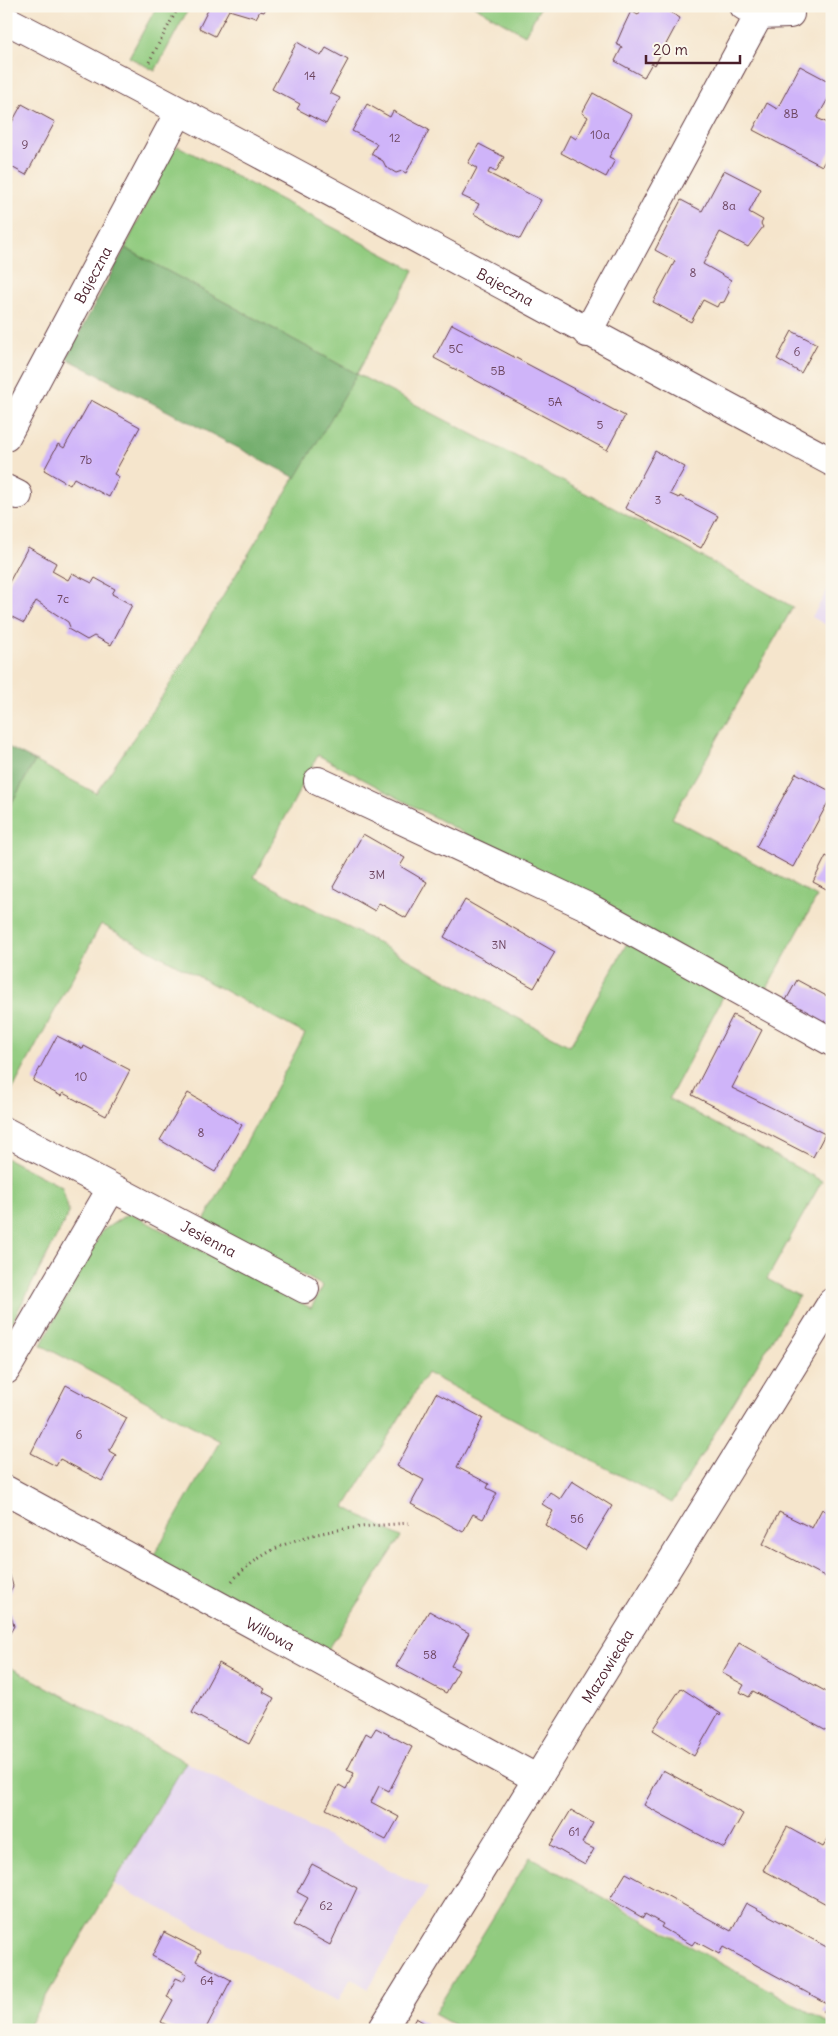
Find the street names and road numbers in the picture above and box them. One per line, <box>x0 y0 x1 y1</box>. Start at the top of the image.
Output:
street label: Bajeczna <box>70 242 116 306</box>
street label: Bajeczna <box>474 263 537 310</box>
street label: Jesienna <box>178 1216 240 1261</box>
street label: Willowa <box>243 1613 298 1655</box>
street label: Mazowiecka <box>577 1625 637 1706</box>

